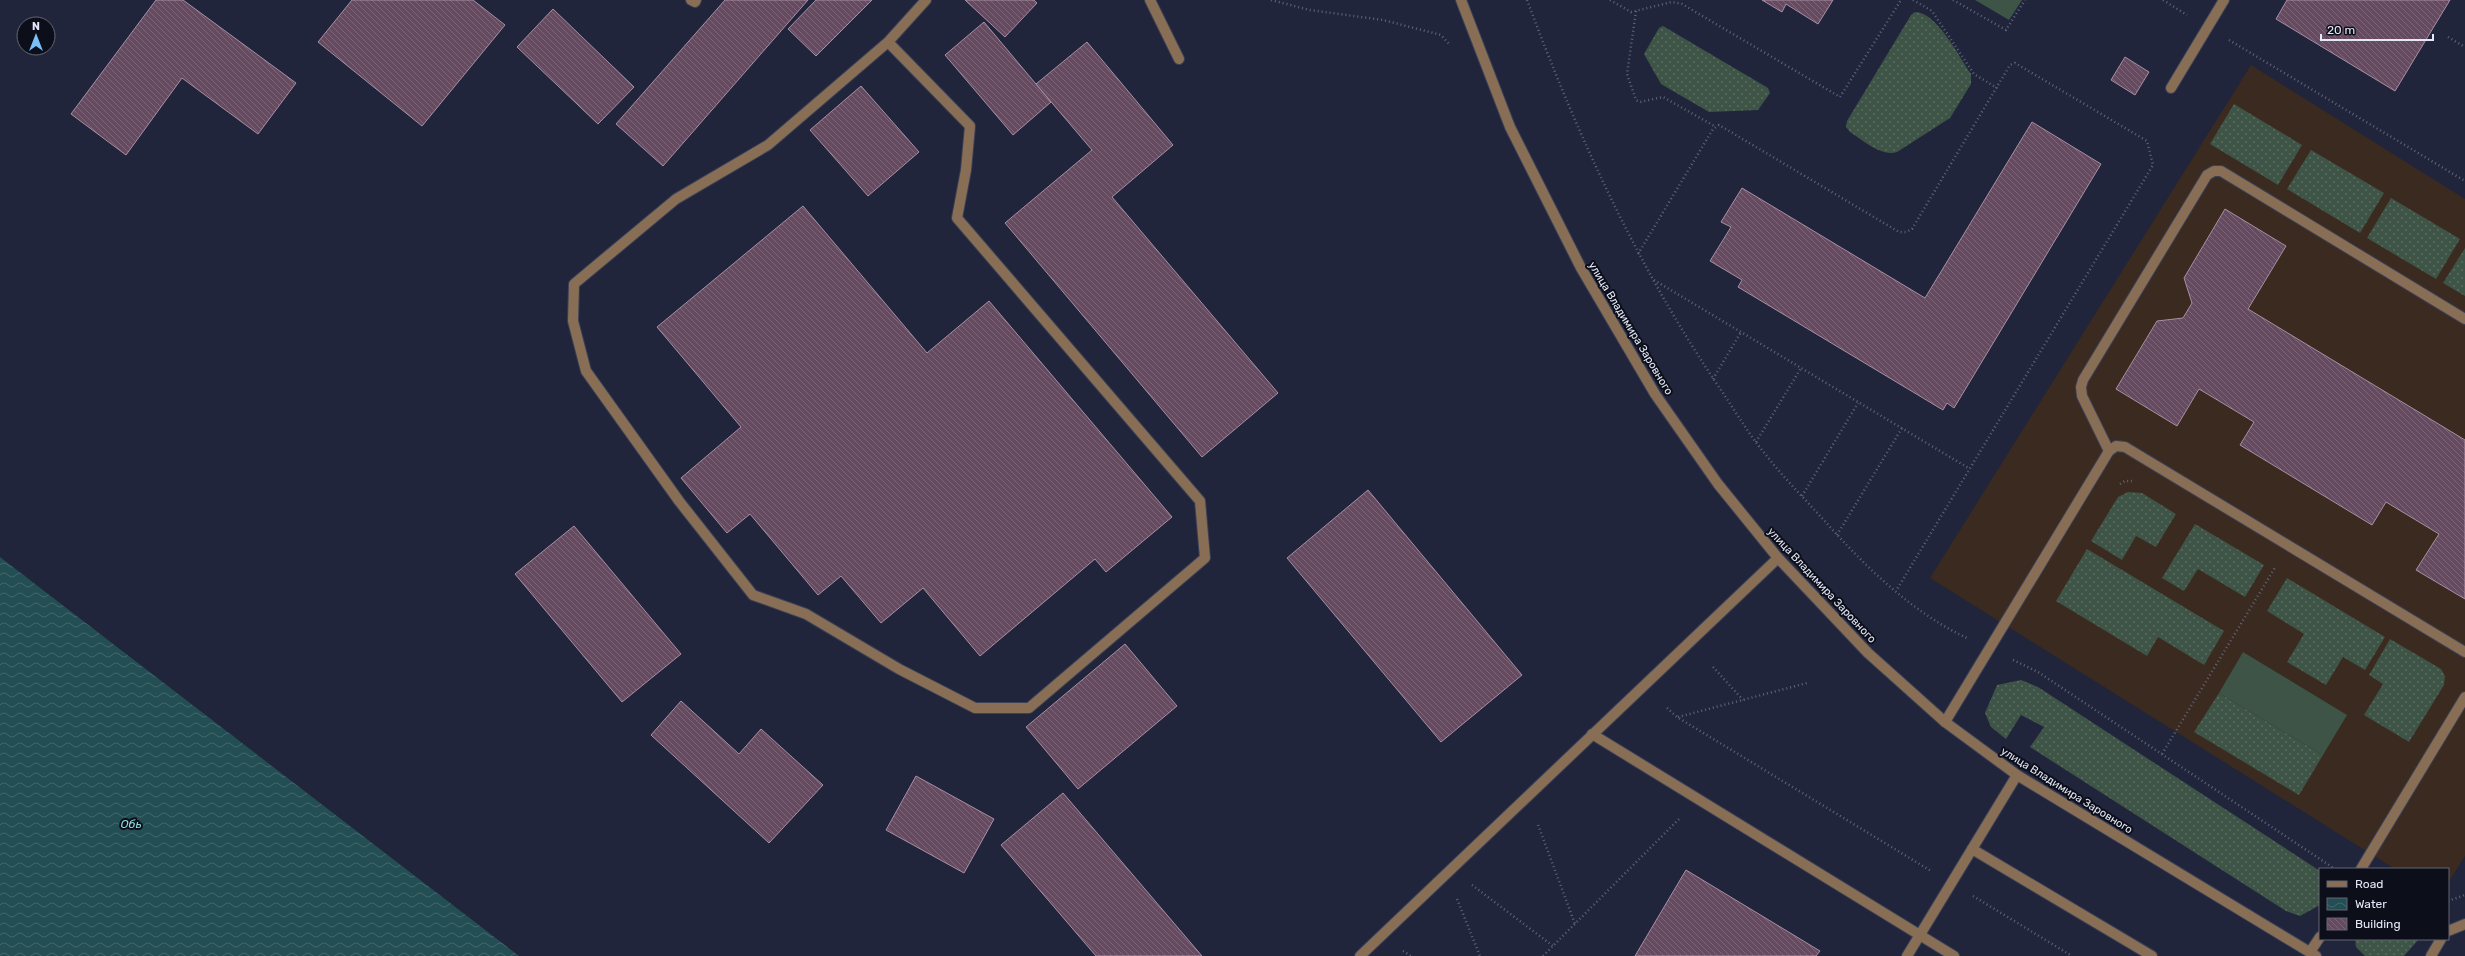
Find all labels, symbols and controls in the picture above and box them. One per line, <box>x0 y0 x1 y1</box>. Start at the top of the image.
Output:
north arrow <box>16 16 56 56</box>
scale bar <box>2321 16 2433 42</box>
text: N <box>32 20 40 33</box>
text: 20 m <box>2327 23 2355 37</box>
street label: улица Владимира Заровного <box>1586 259 1676 397</box>
street label: улица Владимира Заровного <box>1765 525 1879 646</box>
street label: улица Владимира Заровного <box>1998 744 2135 836</box>
water label: Обь <box>120 817 142 831</box>
legend <box>2319 868 2449 940</box>
text: Road <box>2355 877 2383 891</box>
text: Water <box>2355 897 2387 911</box>
text: Building <box>2355 917 2401 931</box>

